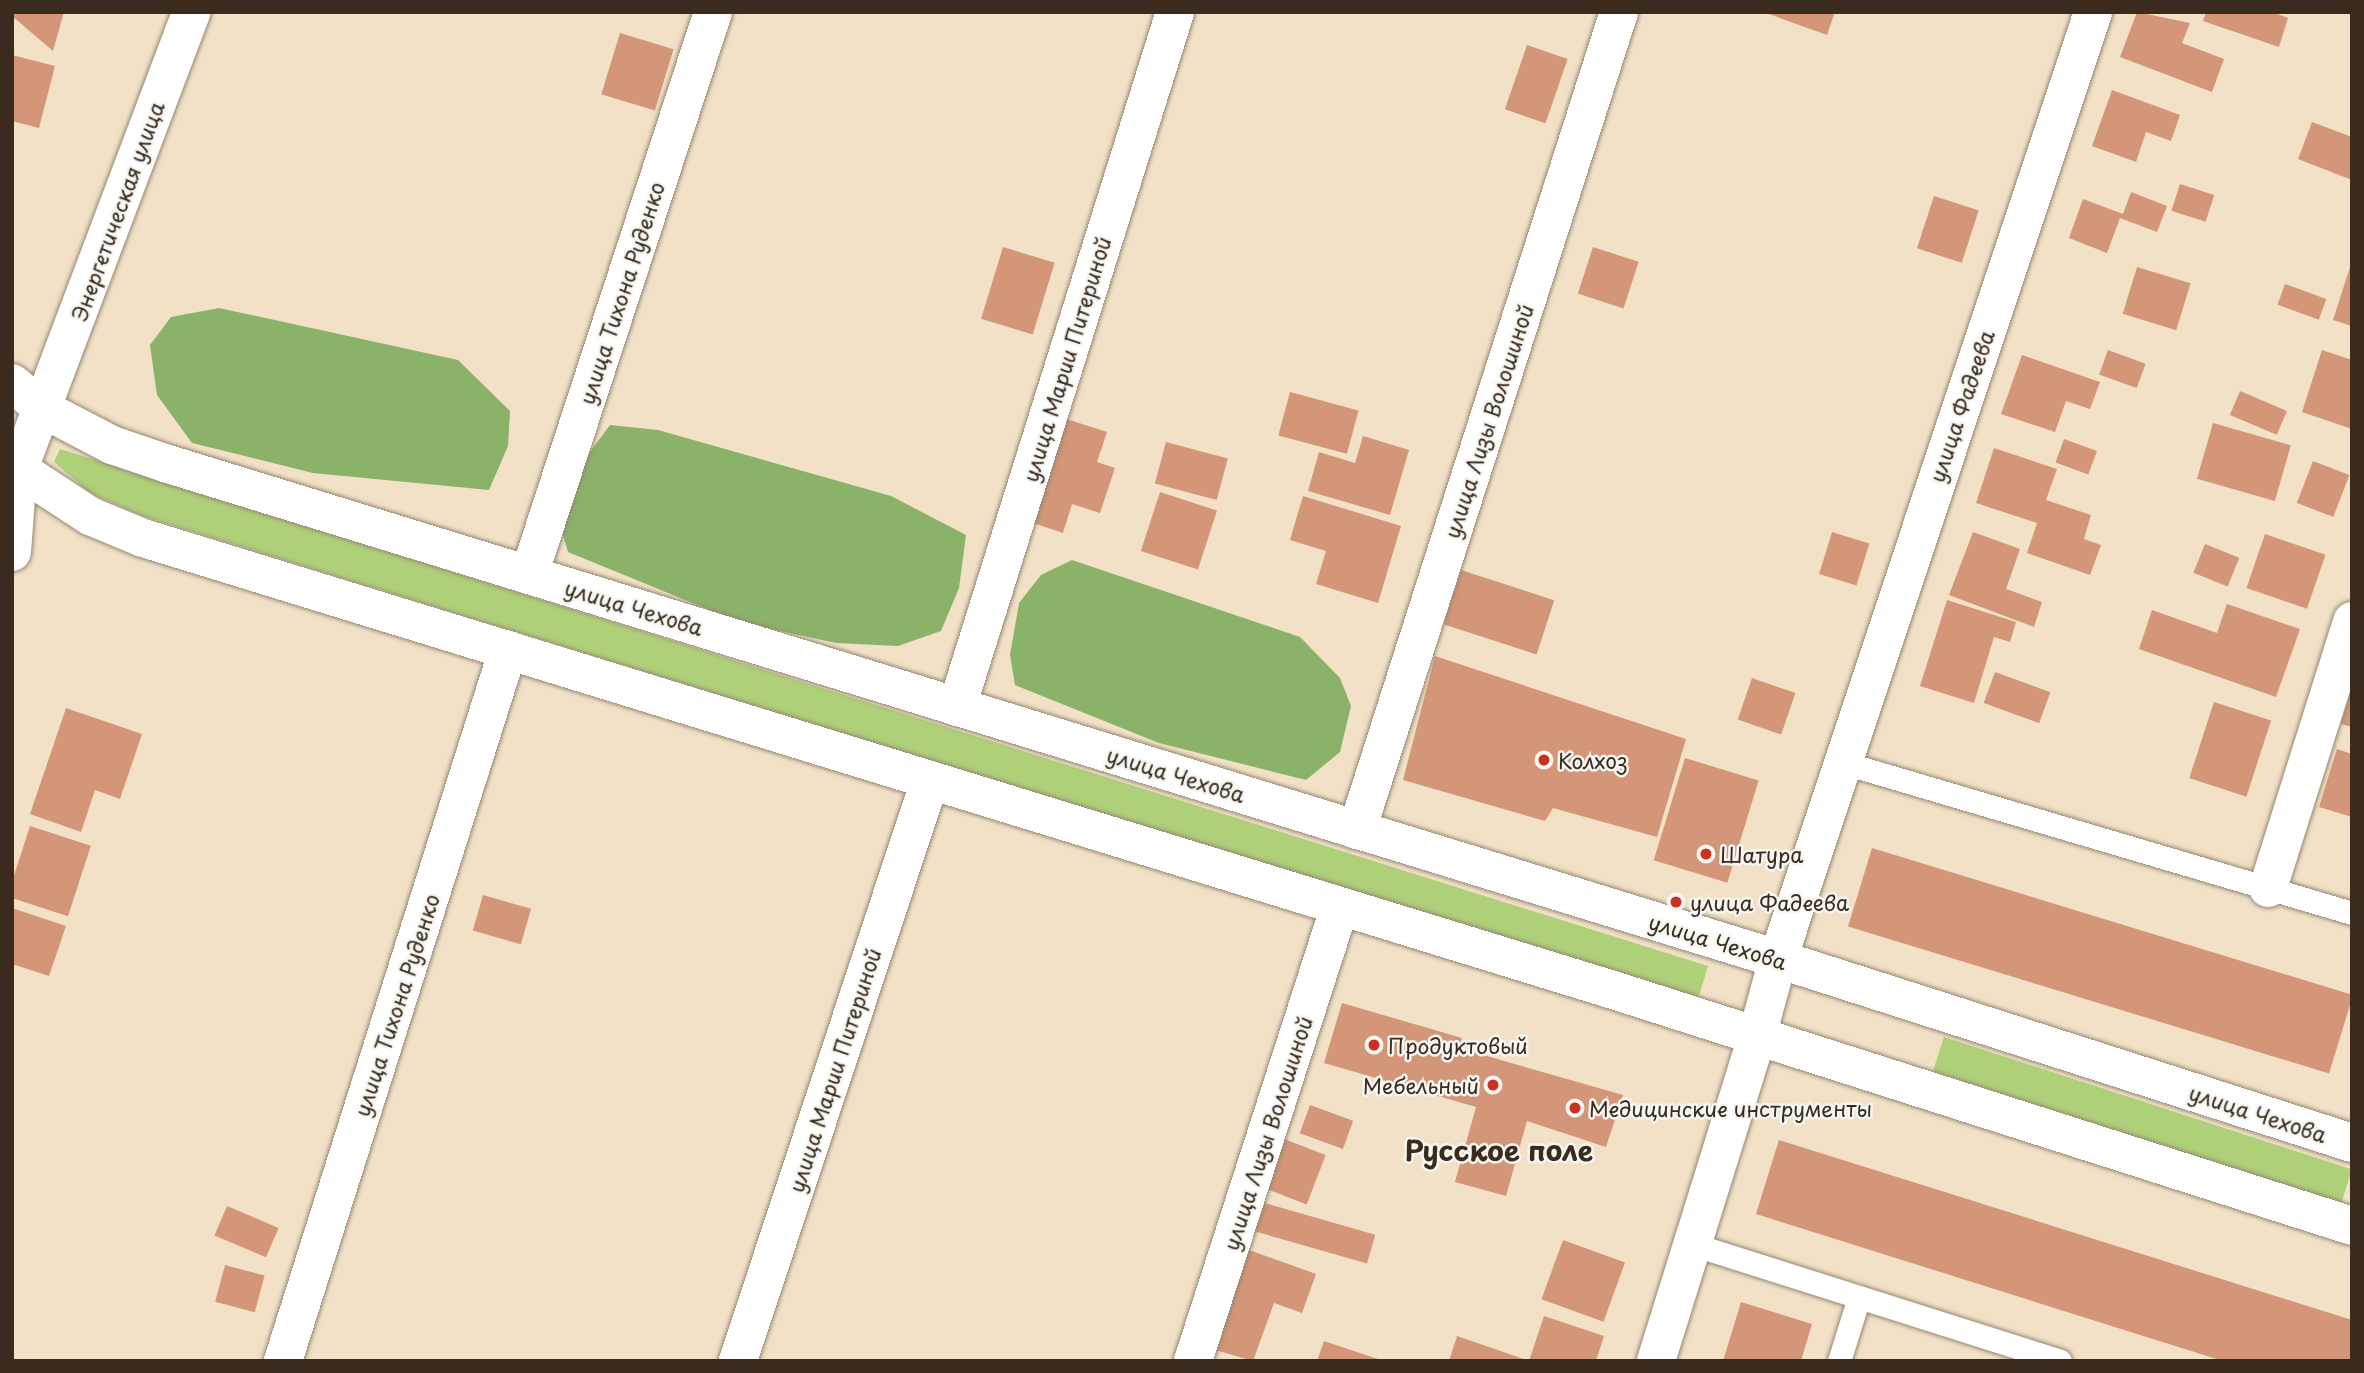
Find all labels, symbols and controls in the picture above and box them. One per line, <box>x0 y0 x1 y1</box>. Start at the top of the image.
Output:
street label: Энергетическая улица <box>65 97 169 325</box>
street label: улица Тихона Руденко <box>573 178 669 408</box>
street label: улица Марии Питериной <box>1016 233 1116 485</box>
street label: улица Лизы Волошиной <box>1438 299 1538 543</box>
street label: улица Фадеева <box>1923 327 1999 485</box>
street label: улица Чехова <box>561 574 707 640</box>
street label: улица Чехова <box>1103 741 1249 807</box>
place label: Колхоз <box>1558 747 1628 773</box>
marker: Колхоз <box>1536 752 1552 768</box>
place label: Шатура <box>1720 841 1803 867</box>
marker: Шатура <box>1698 846 1714 862</box>
place label: улица Фадеева <box>1690 889 1849 915</box>
street label: улица Тихона Руденко <box>348 890 444 1120</box>
marker: улица Фадеева <box>1668 894 1684 910</box>
street label: улица Чехова <box>1645 908 1791 974</box>
street label: улица Марии Питериной <box>782 944 886 1196</box>
street label: улица Лизы Волошиной <box>1217 1011 1317 1255</box>
place label: Продуктовый <box>1388 1032 1528 1058</box>
marker: Продуктовый <box>1366 1037 1382 1053</box>
place label: Мебельный <box>1363 1072 1479 1098</box>
marker: Мебельный <box>1485 1077 1501 1093</box>
street label: улица Чехова <box>2186 1079 2330 1147</box>
place label: Медицинские инструменты <box>1589 1095 1873 1121</box>
marker: Медицинские инструменты <box>1567 1100 1583 1116</box>
district label: Русское поле <box>1405 1133 1593 1167</box>

